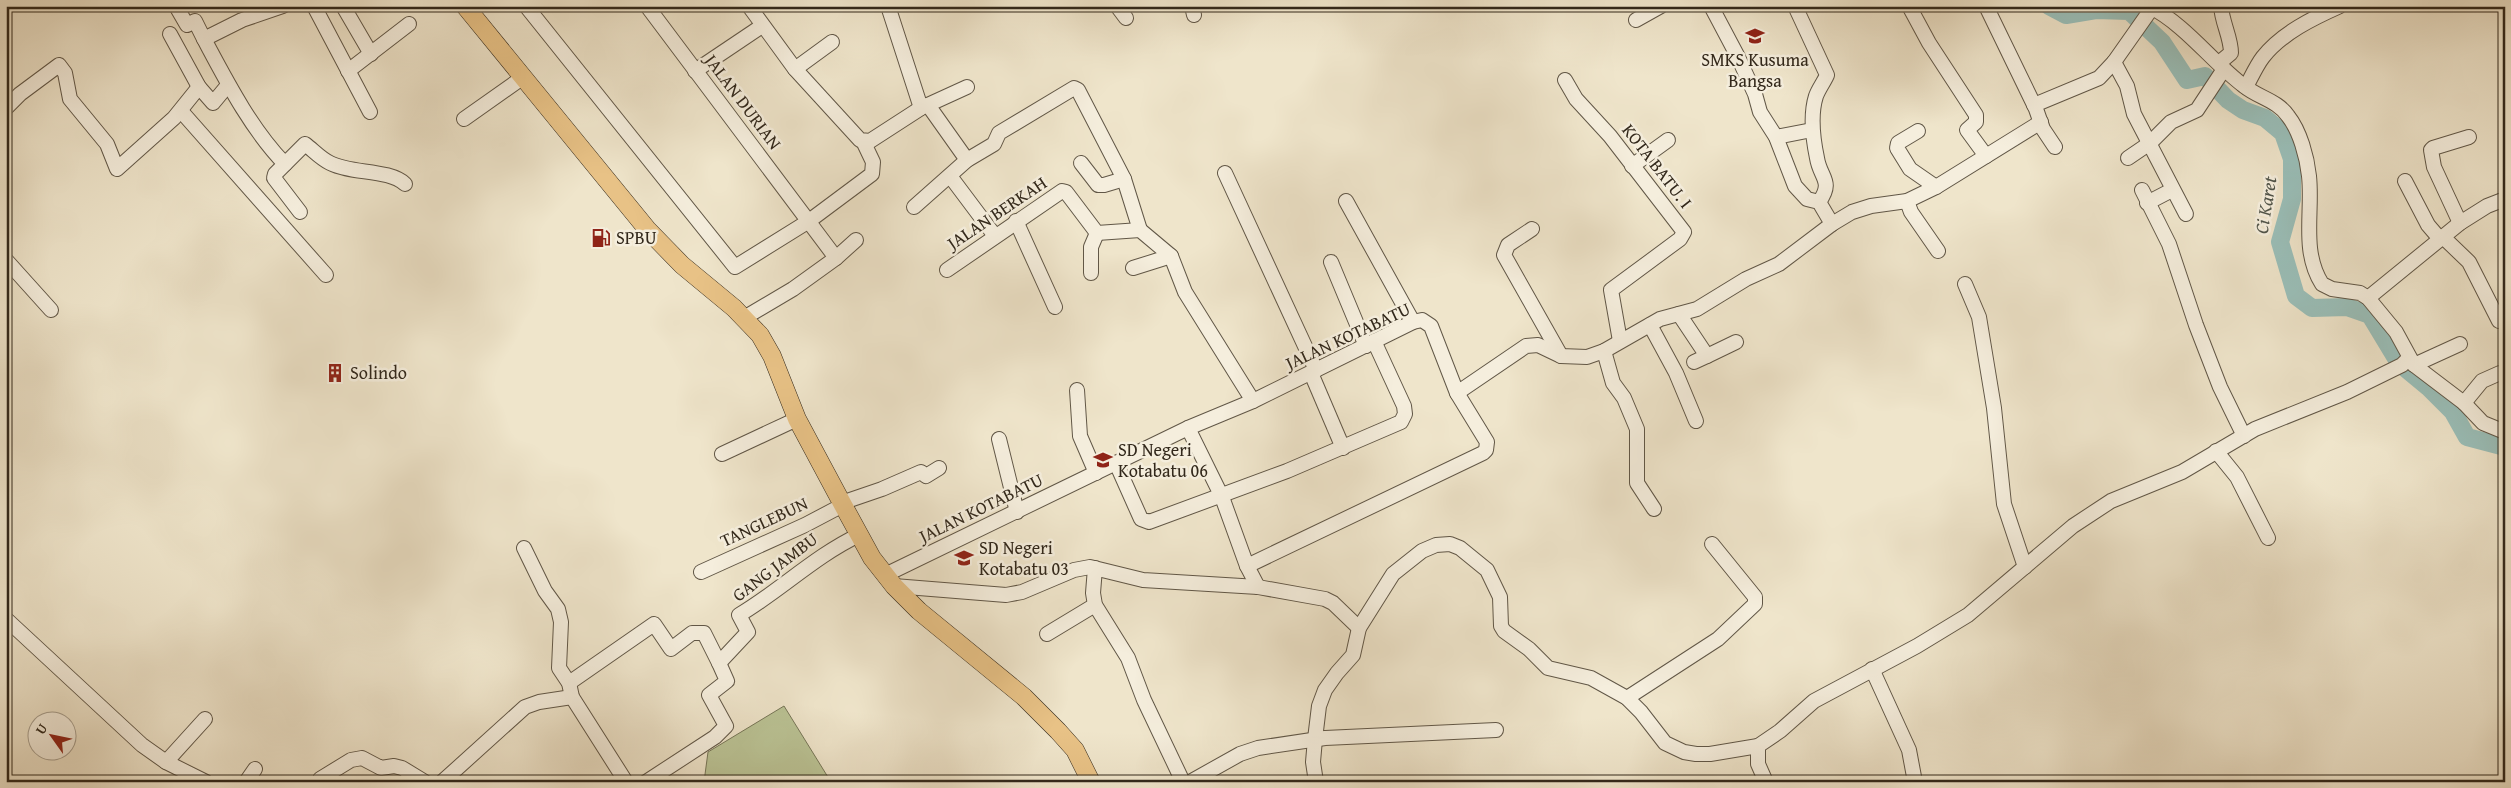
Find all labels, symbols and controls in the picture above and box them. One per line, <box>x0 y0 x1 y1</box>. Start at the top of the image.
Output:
school or university icon: SMKS Kusuma Bangsa <box>1744 25 1766 47</box>
place label: SMKS Kusuma Bangsa <box>1701 46 1809 94</box>
street label: JALAN DURIAN <box>697 47 788 155</box>
street label: KOTA BATU. I <box>1616 118 1699 214</box>
street label: JALAN BERKAH <box>940 169 1052 257</box>
water label: Ci Karet <box>2247 173 2283 236</box>
place label: SPBU <box>616 224 657 251</box>
fuel station icon: SPBU <box>590 227 612 249</box>
street label: JALAN KOTABATU <box>1279 295 1415 377</box>
place label: Solindo <box>350 359 407 386</box>
building icon: Solindo <box>324 362 346 384</box>
place label: SD Negeri Kotabatu 06 <box>1118 436 1208 484</box>
school or university icon: SD Negeri Kotabatu 06 <box>1092 449 1114 471</box>
street label: JALAN KOTABATU <box>912 466 1048 550</box>
street label: TANGLEBUN <box>715 489 812 554</box>
street label: GANG JAMBU <box>726 525 823 608</box>
place label: SD Negeri Kotabatu 03 <box>979 534 1069 582</box>
school or university icon: SD Negeri Kotabatu 03 <box>953 547 975 569</box>
north arrow <box>28 710 78 760</box>
text: U <box>30 719 52 738</box>

